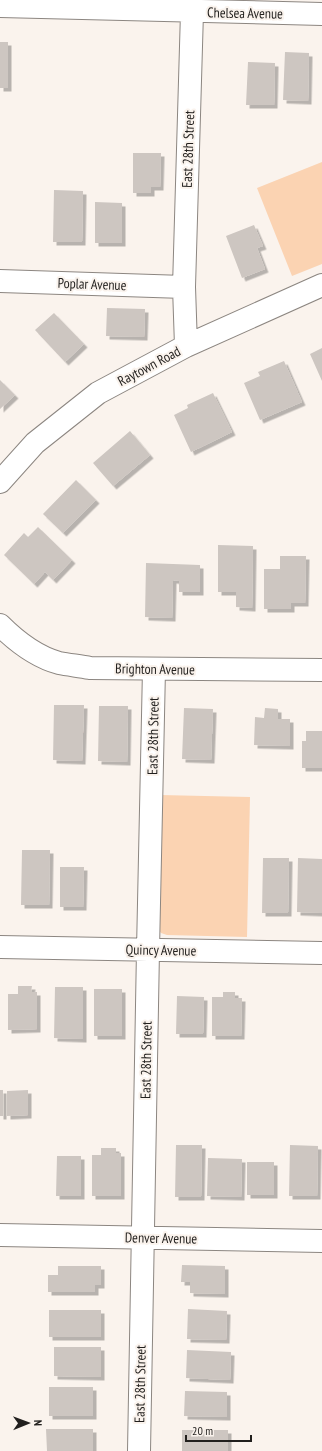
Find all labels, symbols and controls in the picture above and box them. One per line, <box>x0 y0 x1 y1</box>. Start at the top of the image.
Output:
street label: Chelsea Avenue <box>207 3 283 23</box>
street label: East 28th Street <box>178 110 198 188</box>
street label: Poplar Avenue <box>57 274 127 294</box>
street label: Raytown Road <box>115 342 183 390</box>
street label: Brighton Avenue <box>115 659 195 679</box>
street label: East 28th Street <box>143 697 163 775</box>
street label: Quincy Avenue <box>126 940 197 960</box>
street label: East 28th Street <box>136 1021 156 1099</box>
street label: Denver Avenue <box>125 1228 198 1248</box>
street label: East 28th Street <box>130 1345 150 1423</box>
north arrow <box>8 1403 48 1443</box>
scale bar <box>186 1417 251 1443</box>
text: N <box>31 1420 45 1426</box>
text: 20 m <box>192 1423 213 1438</box>

